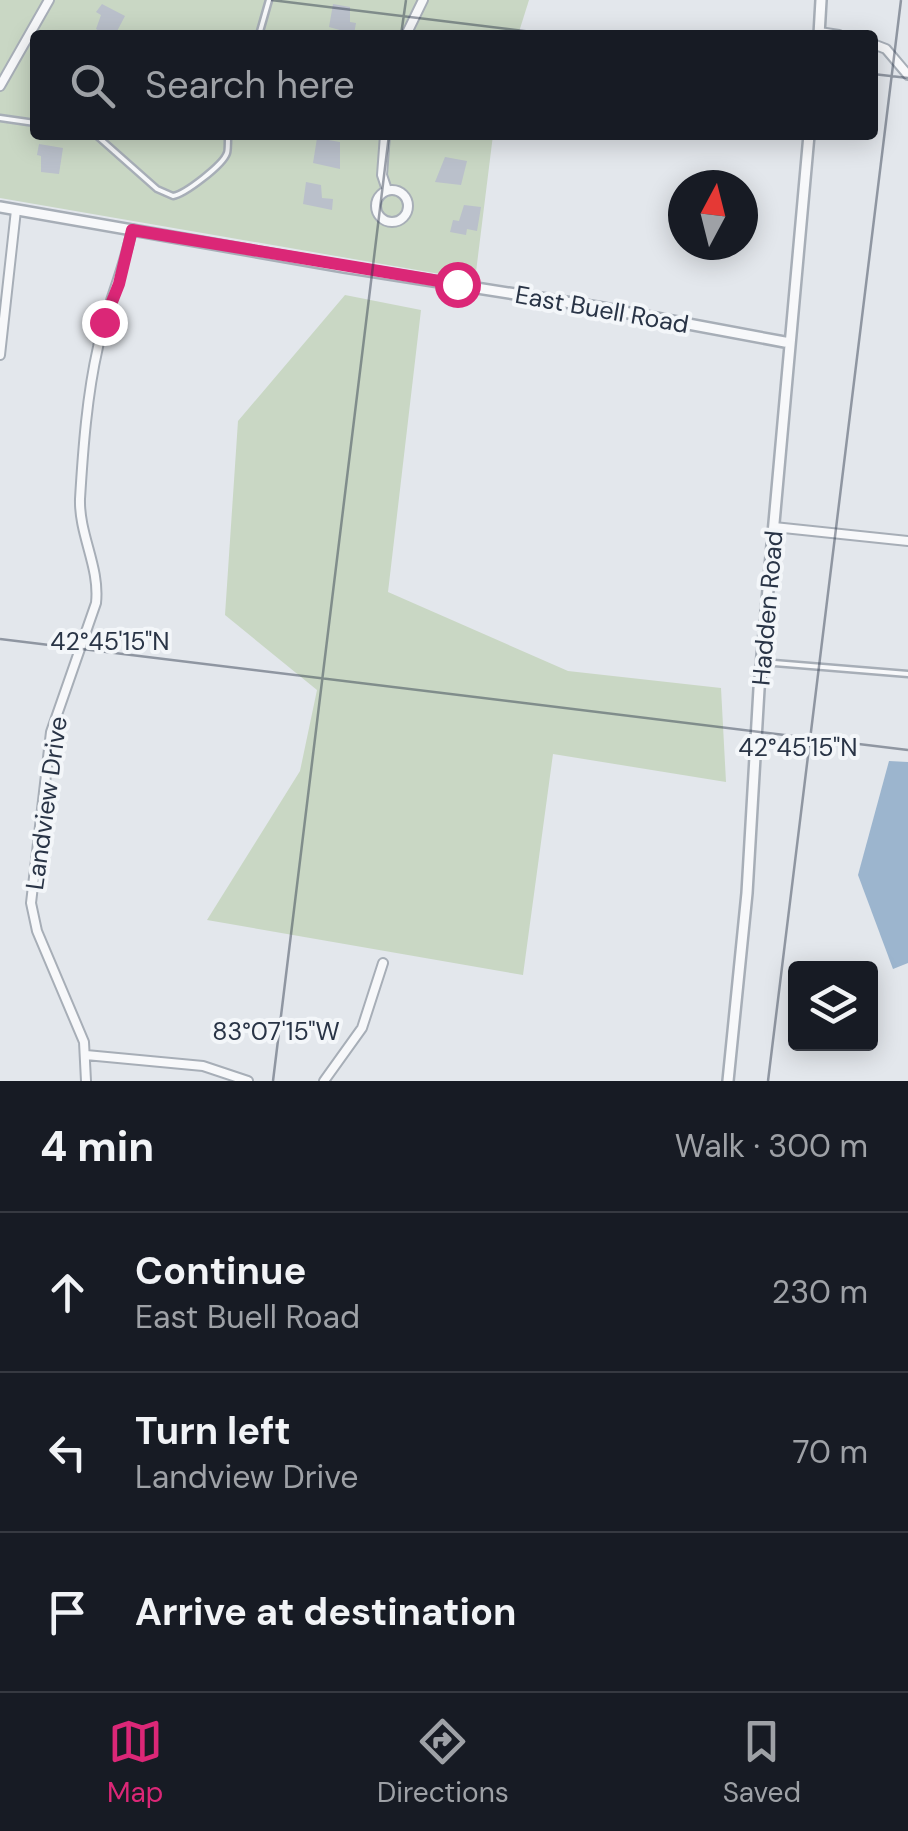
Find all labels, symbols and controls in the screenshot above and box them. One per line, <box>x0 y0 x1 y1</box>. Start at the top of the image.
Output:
search box <box>30 30 878 140</box>
icon: search <box>65 58 120 113</box>
text: Search here <box>145 60 355 110</box>
north arrow <box>668 170 758 260</box>
route start <box>435 262 481 308</box>
street label: East Buell Road <box>512 278 691 341</box>
route end <box>82 300 128 346</box>
street label: Hadden Road <box>744 529 791 687</box>
text: 42°45'15"N <box>50 625 170 658</box>
street label: Landview Drive <box>18 714 75 892</box>
text: 42°45'15"N <box>738 731 858 764</box>
map controls <box>788 961 878 1051</box>
button: layers <box>788 961 878 1051</box>
text: 83°07'15"W <box>212 1015 340 1048</box>
text: 4 min <box>40 1119 154 1174</box>
text: Walk · 300 m <box>675 1125 868 1167</box>
text: Continue <box>135 1246 306 1296</box>
icon: ahead <box>40 1265 95 1320</box>
text: 230 m <box>772 1271 868 1313</box>
text: East Buell Road <box>135 1296 360 1338</box>
text: Turn left <box>135 1406 291 1456</box>
icon: left <box>40 1425 95 1480</box>
text: 70 m <box>792 1431 868 1473</box>
text: Landview Drive <box>135 1456 359 1498</box>
icon: arrive <box>40 1585 95 1640</box>
text: Arrive at destination <box>135 1587 517 1637</box>
tab: Map <box>107 1714 163 1811</box>
tab: Directions <box>377 1714 509 1811</box>
tab: Saved <box>723 1714 801 1811</box>

